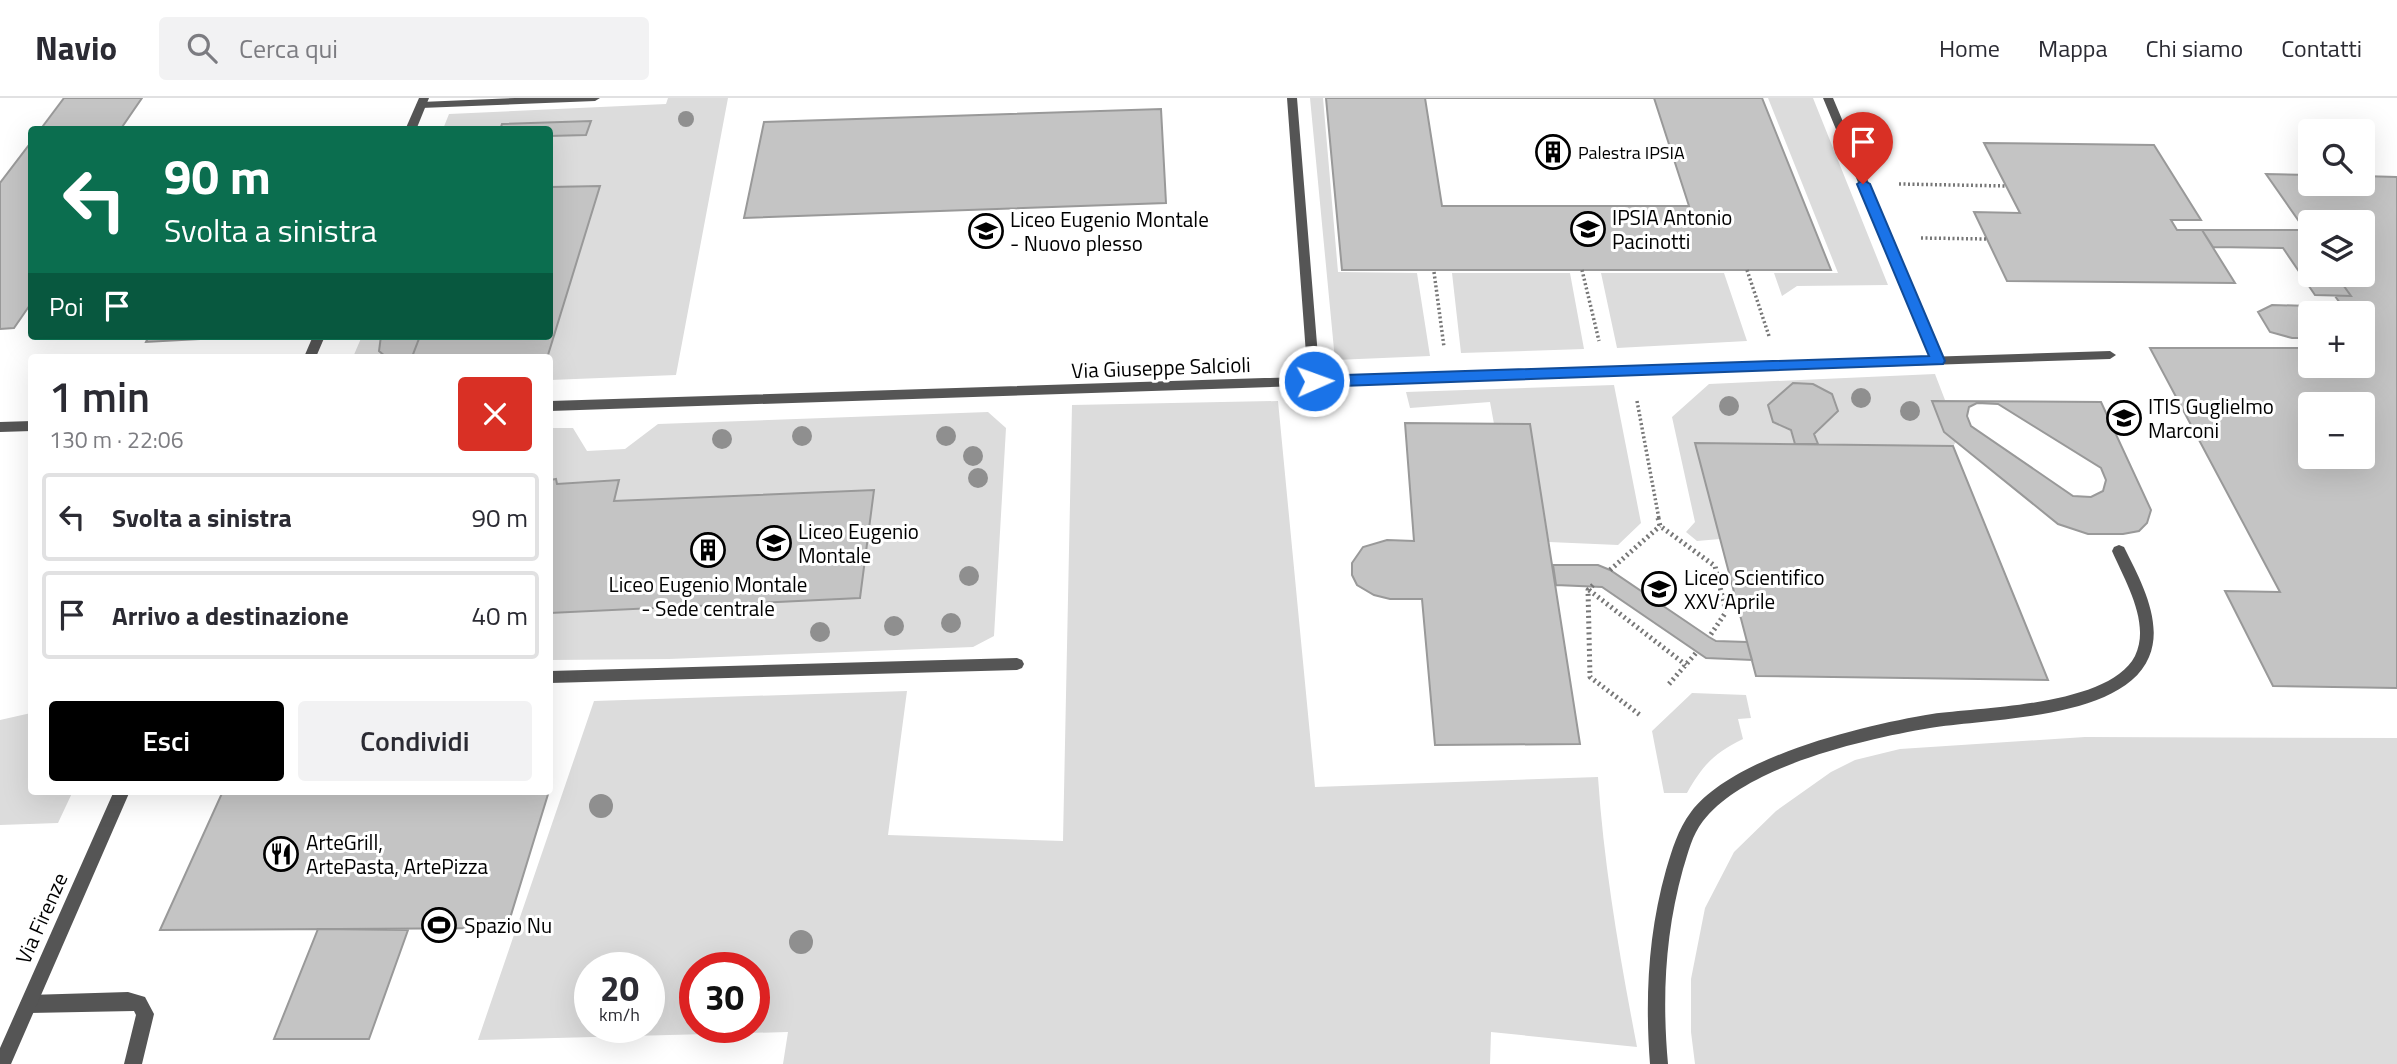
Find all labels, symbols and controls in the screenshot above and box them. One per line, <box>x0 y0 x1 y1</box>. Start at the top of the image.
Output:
search box <box>159 17 649 80</box>
text: Navio <box>35 23 117 73</box>
icon: search <box>183 29 221 67</box>
text: Cerca qui <box>239 29 338 68</box>
text: Home <box>1939 30 2000 66</box>
text: Mappa <box>2038 30 2107 66</box>
text: Chi siamo <box>2145 30 2243 66</box>
text: Contatti <box>2281 30 2362 66</box>
pin <box>1833 112 1893 184</box>
map controls <box>2298 119 2375 469</box>
button: search <box>2298 119 2375 196</box>
icon: arrive <box>1844 123 1882 161</box>
building icon: Palestra IPSIA <box>1534 133 1572 171</box>
text: 90 m <box>164 138 271 213</box>
place label: Palestra IPSIA <box>1578 139 1685 166</box>
icon: left <box>49 154 140 245</box>
place label: IPSIA Antonio Pacinotti <box>1612 201 1732 257</box>
place label: Liceo Eugenio Montale - Nuovo plesso <box>1010 203 1209 259</box>
text: Svolta a sinistra <box>164 206 377 254</box>
school or university icon: IPSIA Antonio Pacinotti <box>1569 210 1607 248</box>
button: layers <box>2298 210 2375 287</box>
school or university icon: Liceo Eugenio Montale - Nuovo plesso <box>967 212 1005 250</box>
text: Poi <box>49 287 84 326</box>
icon: arrive <box>98 287 136 325</box>
button: + <box>2298 301 2375 378</box>
position arrow <box>1277 344 1351 418</box>
street label: Via Giuseppe Salcioli <box>1071 348 1251 386</box>
text: 1 min <box>49 364 150 428</box>
button: close <box>458 377 532 451</box>
place label: ITIS Guglielmo Marconi <box>2148 390 2274 446</box>
button: − <box>2298 392 2375 469</box>
school or university icon: ITIS Guglielmo Marconi <box>2105 399 2143 437</box>
text: 130 m · 22:06 <box>49 422 184 457</box>
icon: left <box>53 498 91 536</box>
text: Svolta a sinistra <box>112 498 292 537</box>
text: 90 m <box>471 498 528 537</box>
place label: Liceo Eugenio Montale <box>798 515 919 571</box>
school or university icon: Liceo Eugenio Montale <box>755 524 793 562</box>
building icon: Liceo Eugenio Montale - Sede centrale <box>689 531 727 569</box>
place label: Liceo Scientifico XXV Aprile <box>1684 561 1825 617</box>
place label: Liceo Eugenio Montale - Sede centrale <box>609 568 807 624</box>
school or university icon: Liceo Scientifico XXV Aprile <box>1640 570 1678 608</box>
icon: arrive <box>53 596 91 634</box>
text: Arrivo a destinazione <box>112 596 349 635</box>
text: 40 m <box>471 596 528 635</box>
button: Esci <box>49 701 284 781</box>
button: Condividi <box>298 701 532 781</box>
place label: ArteGrill, ArtePasta, ArtePizza <box>306 826 489 882</box>
restaurant icon: ArteGrill, ArtePasta, ArtePizza <box>262 835 300 873</box>
street label: Via Firenze <box>7 867 75 969</box>
sports icon: Spazio Nu <box>420 906 458 944</box>
place label: Spazio Nu <box>464 909 552 941</box>
speed limit sign: 30 <box>679 952 770 1043</box>
text: 20 <box>600 961 639 1015</box>
text: km/h <box>599 1001 640 1028</box>

